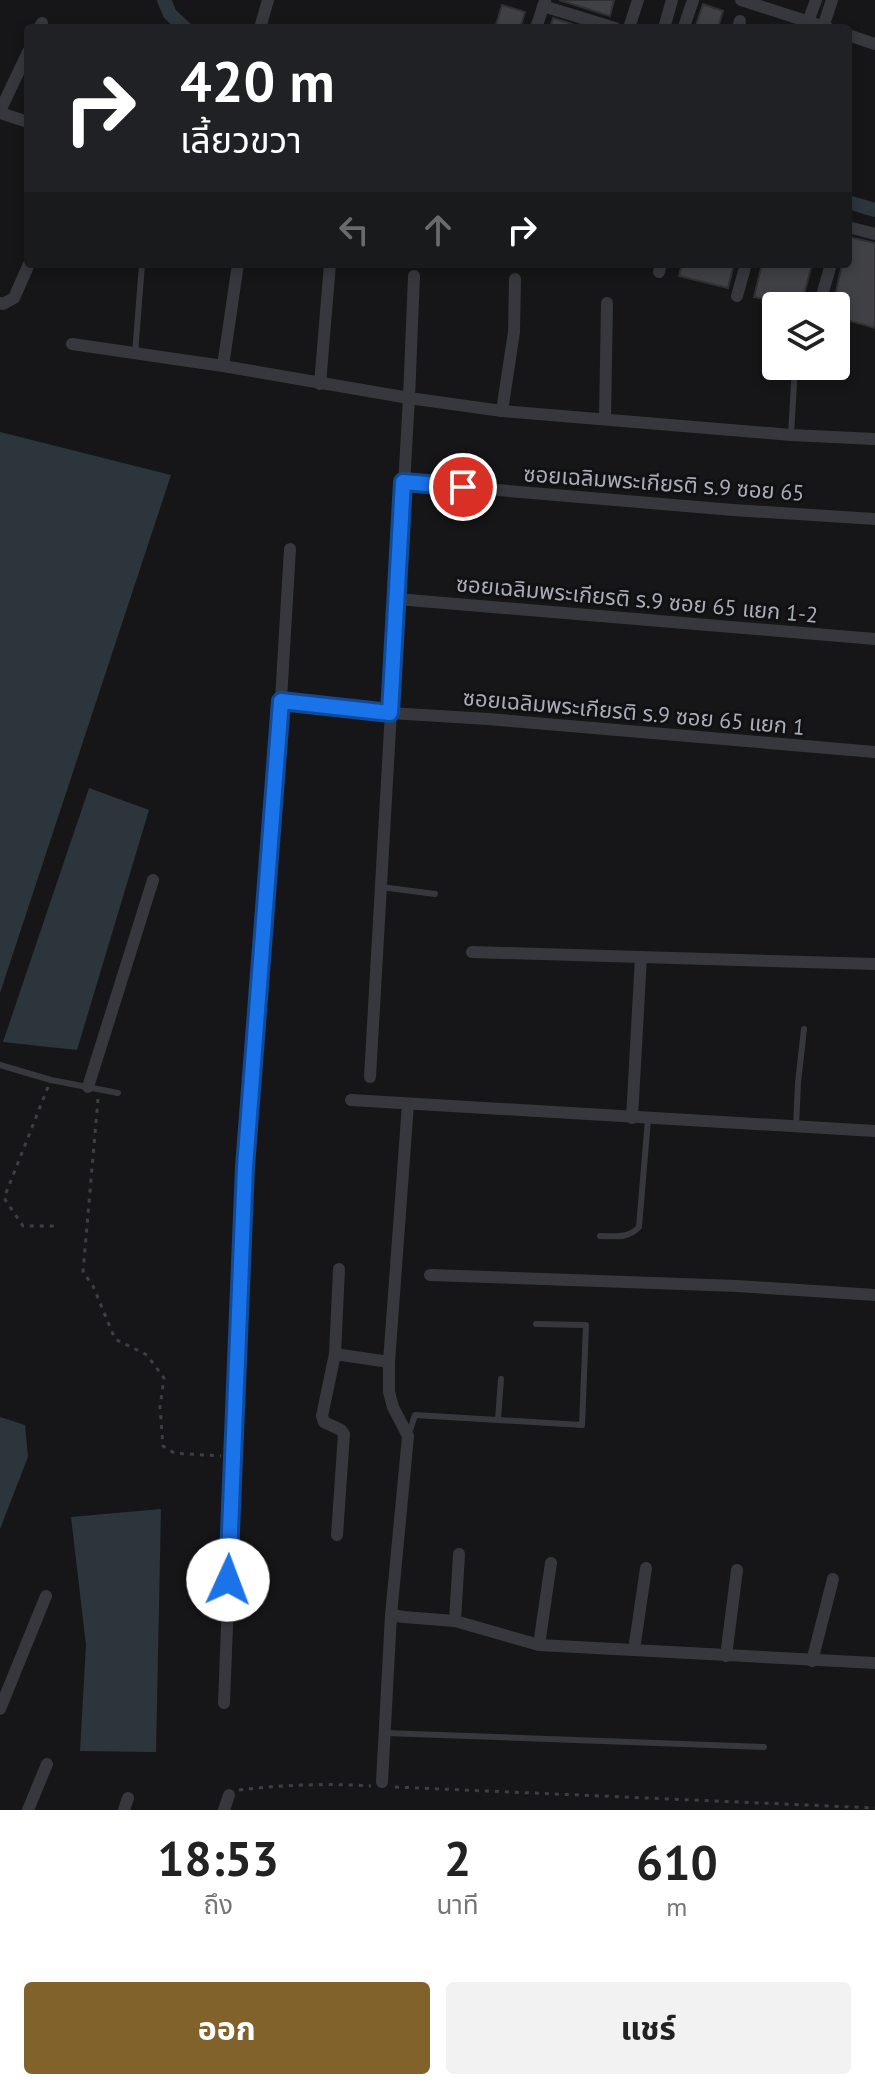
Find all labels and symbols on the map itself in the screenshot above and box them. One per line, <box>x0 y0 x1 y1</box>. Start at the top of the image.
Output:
pin <box>429 453 497 521</box>
street label: ซอยเฉลิมพระเกียรติ ร.9 ซอย 65 <box>523 459 805 507</box>
street label: ซอยเฉลิมพระเกียรติ ร.9 ซอย 65 แยก 1-2 <box>455 569 819 629</box>
street label: ซอยเฉลิมพระเกียรติ ร.9 ซอย 65 แยก 1 <box>462 683 806 741</box>
position arrow <box>186 1538 270 1622</box>

